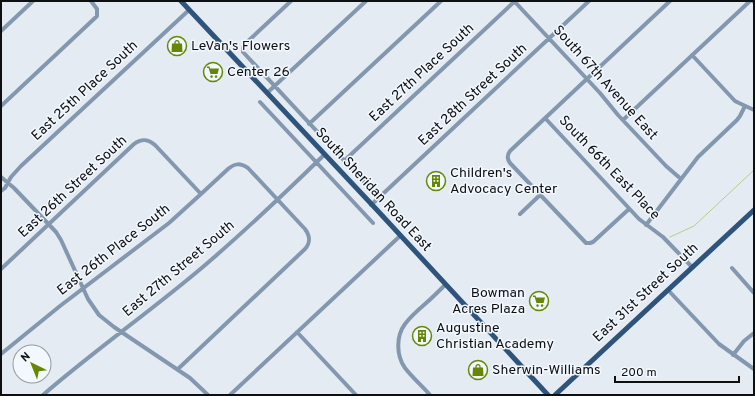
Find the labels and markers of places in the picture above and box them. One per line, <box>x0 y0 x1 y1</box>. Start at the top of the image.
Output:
shop icon: LeVan's Flowers <box>166 35 188 57</box>
place label: LeVan's Flowers <box>191 38 290 55</box>
supermarket icon: Center 26 <box>202 61 224 83</box>
place label: Center 26 <box>227 64 290 81</box>
place label: Children's Advocacy Center <box>450 165 558 198</box>
building icon: Children's Advocacy Center <box>425 170 447 192</box>
place label: Bowman Acres Plaza <box>452 285 525 318</box>
supermarket icon: Bowman Acres Plaza <box>528 290 550 312</box>
place label: Augustine Christian Academy <box>436 320 554 353</box>
building icon: Augustine Christian Academy <box>411 325 433 347</box>
shop icon: Sherwin-Williams <box>467 359 489 381</box>
place label: Sherwin-Williams <box>492 362 601 379</box>

